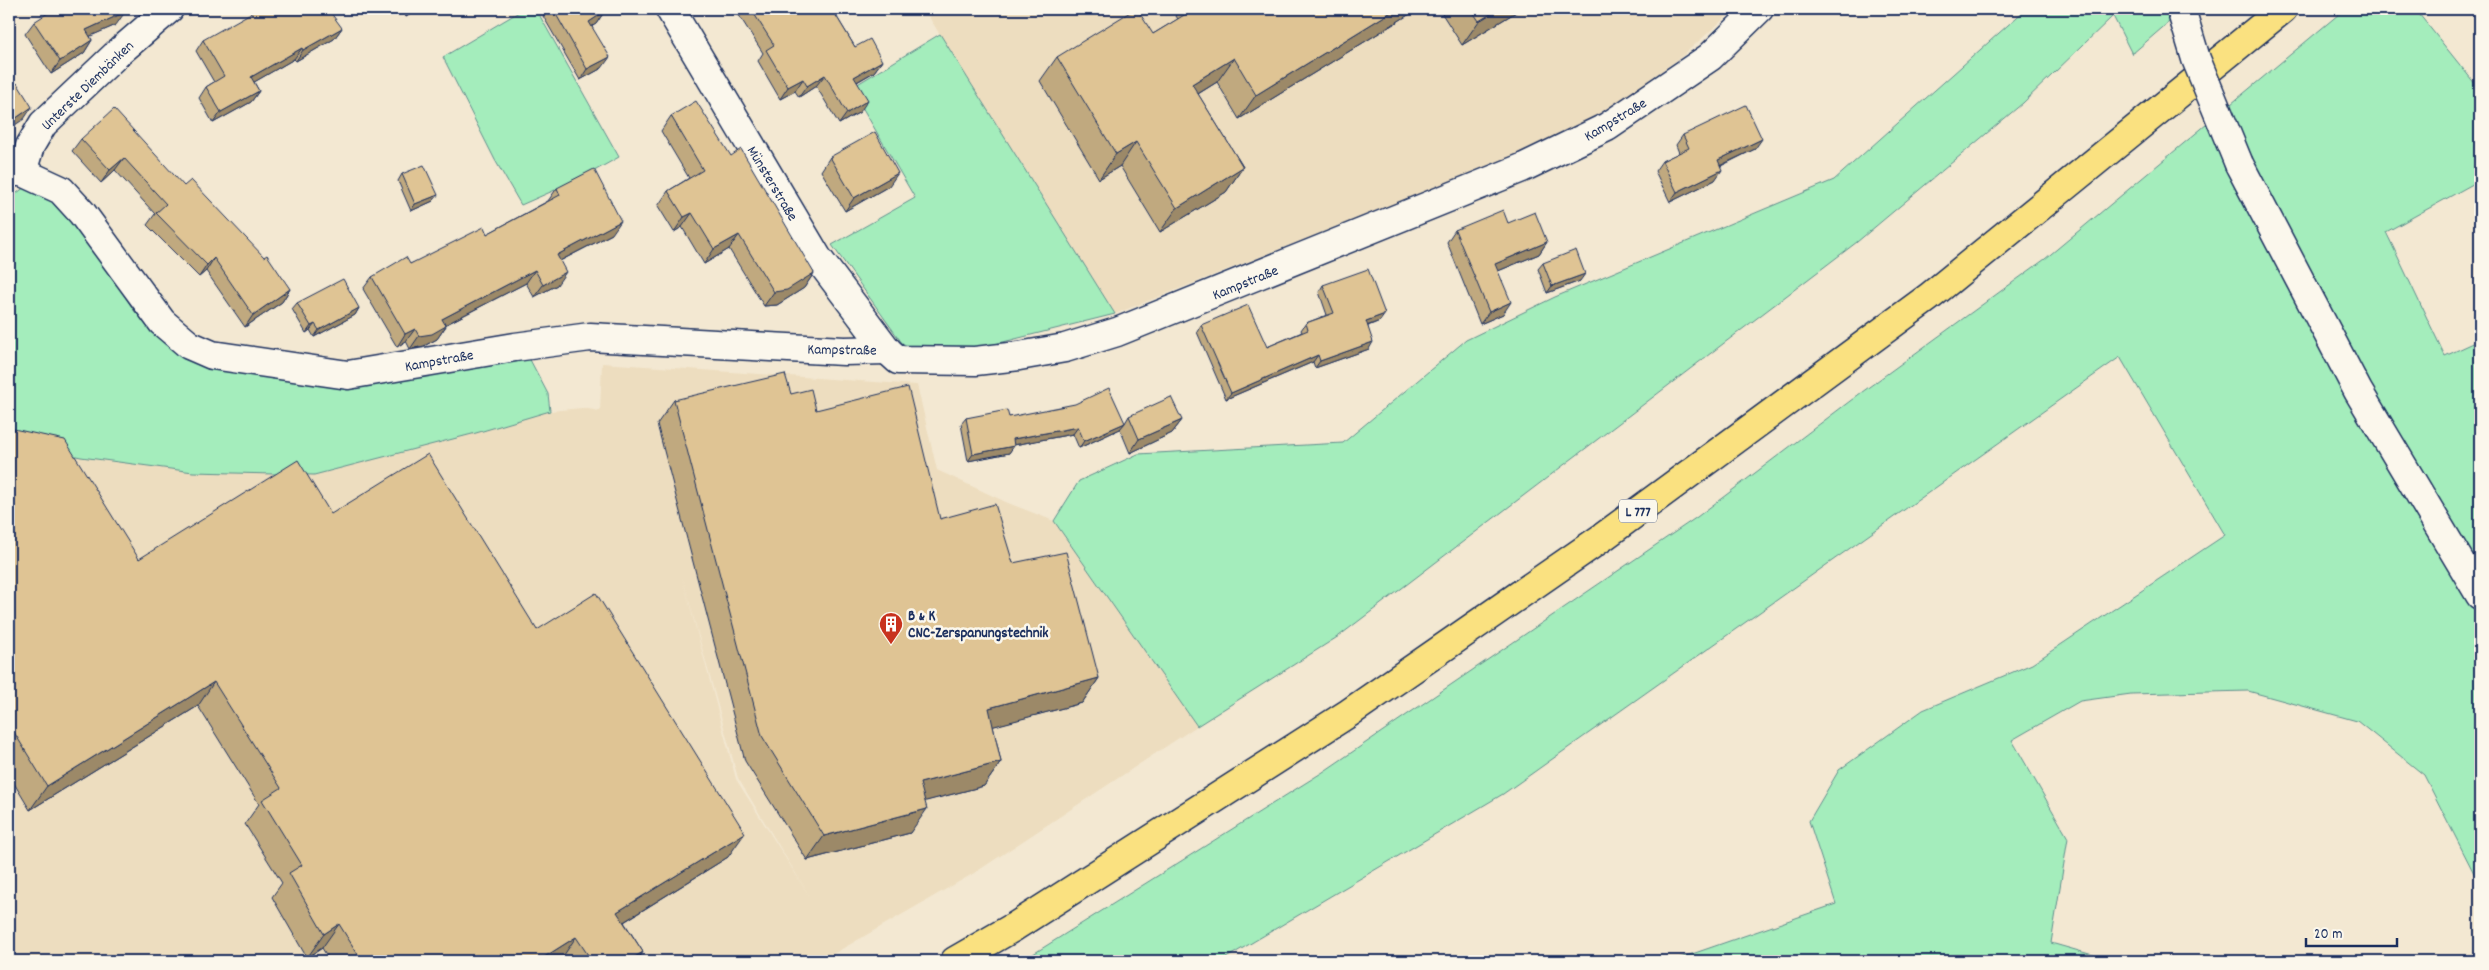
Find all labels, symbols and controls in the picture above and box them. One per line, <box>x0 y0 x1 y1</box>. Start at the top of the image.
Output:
street label: Unterste Diembänken <box>37 36 140 137</box>
street label: Kampstraße <box>1581 93 1652 148</box>
street label: Münsterstraße <box>740 142 803 226</box>
street label: Kampstraße <box>1209 261 1282 307</box>
street label: Kampstraße <box>807 339 877 363</box>
street label: Kampstraße <box>403 345 476 379</box>
road number: L 777 <box>1619 500 1657 522</box>
place label: B & K CNC-Zerspanungstechnik <box>908 606 1048 645</box>
building icon: B & K CNC-Zerspanungstechnik <box>878 611 904 645</box>
scale bar <box>2306 915 2398 947</box>
text: 20 m <box>2314 924 2342 946</box>

